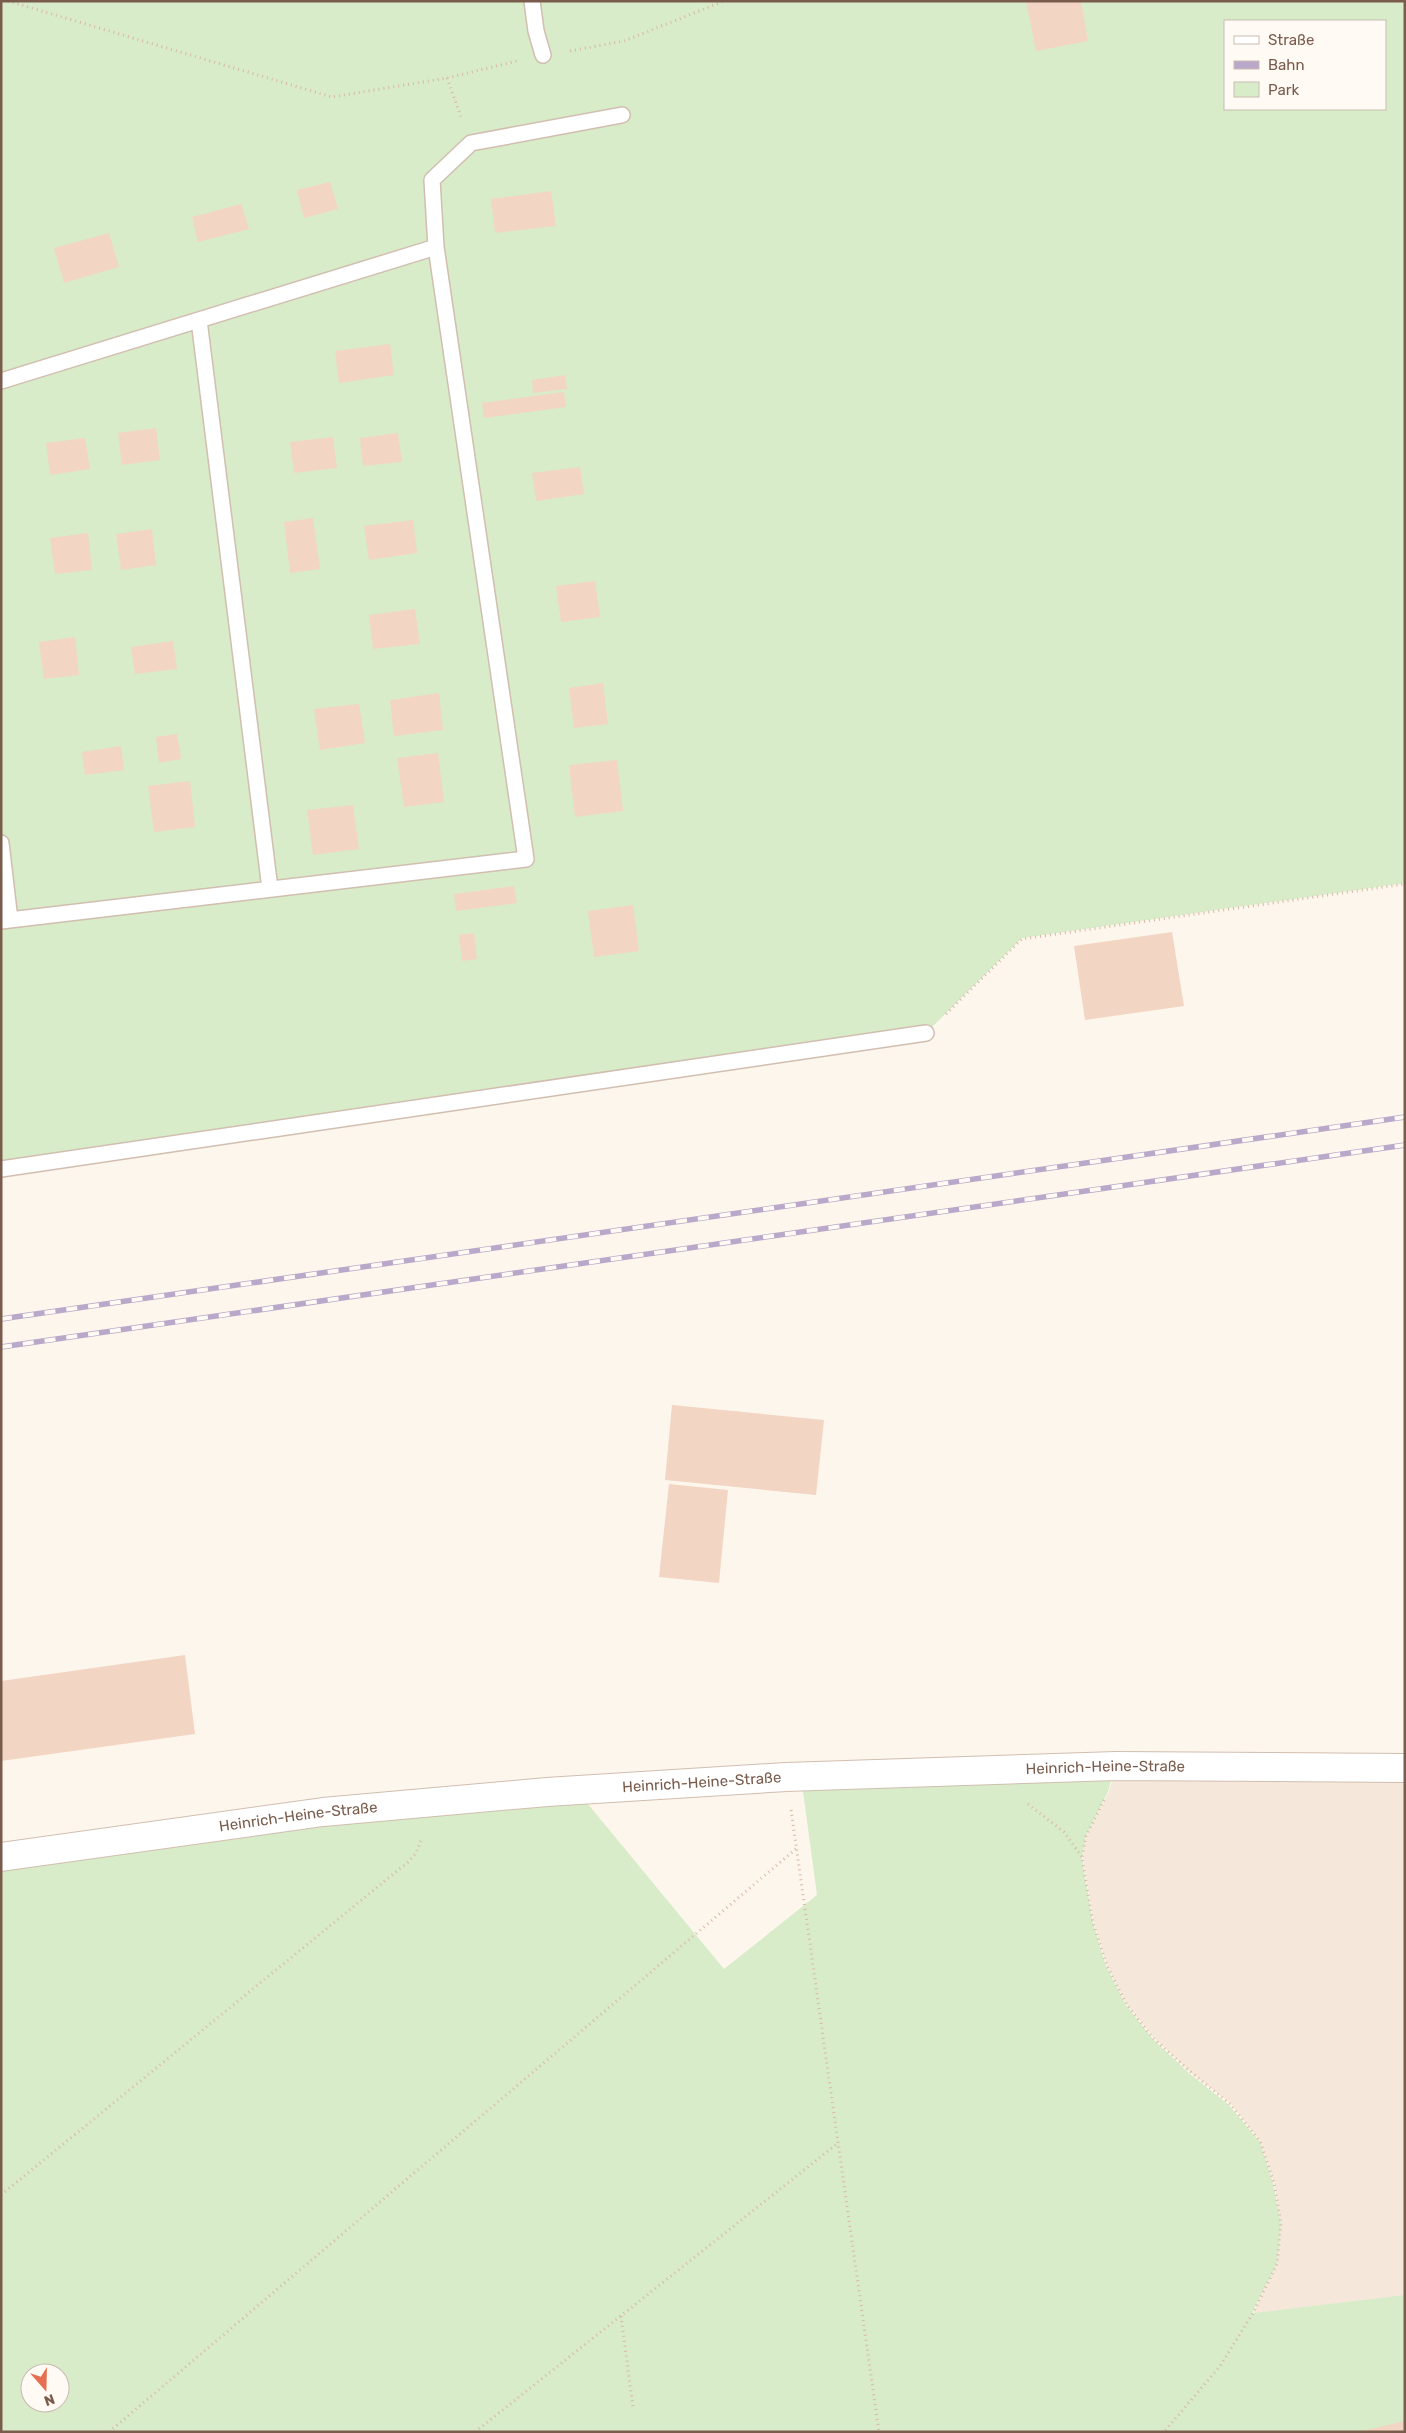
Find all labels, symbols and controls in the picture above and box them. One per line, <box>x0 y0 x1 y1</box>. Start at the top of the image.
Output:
legend <box>1224 20 1386 110</box>
text: Straße <box>1268 31 1314 49</box>
text: Bahn <box>1268 56 1305 74</box>
text: Park <box>1268 81 1299 99</box>
street label: Heinrich-Heine-Straße <box>1025 1757 1185 1778</box>
street label: Heinrich-Heine-Straße <box>622 1768 782 1796</box>
street label: Heinrich-Heine-Straße <box>218 1798 378 1835</box>
north arrow <box>20 2363 70 2413</box>
text: N <box>42 2390 57 2409</box>

